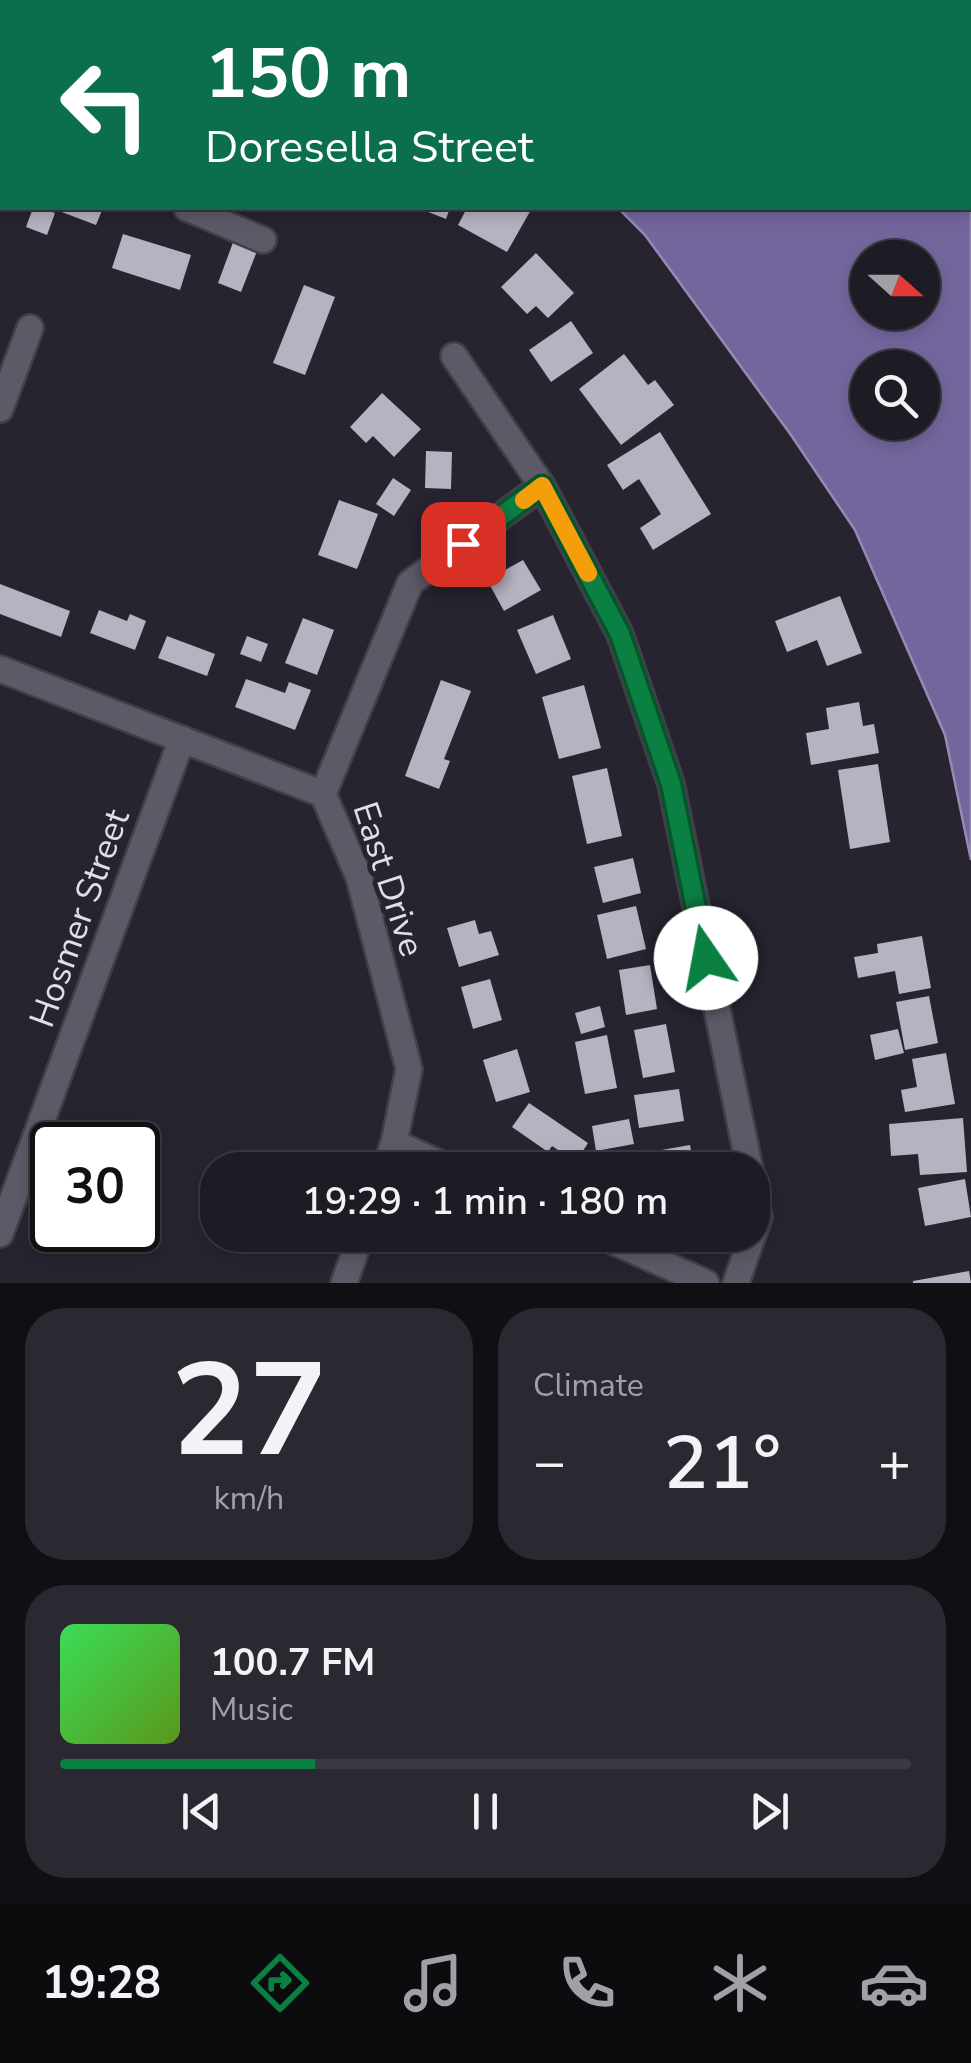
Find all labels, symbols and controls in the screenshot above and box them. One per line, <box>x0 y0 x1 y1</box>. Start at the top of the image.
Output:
text: 150 m <box>205 26 411 122</box>
icon: left <box>40 40 170 170</box>
text: Doresella Street <box>205 117 534 178</box>
north arrow <box>850 240 940 330</box>
map controls <box>850 240 940 440</box>
button: search <box>850 350 940 440</box>
pin <box>421 502 506 587</box>
icon: arrive <box>436 517 491 572</box>
street label: East Drive <box>342 796 436 962</box>
street label: Hosmer Street <box>18 802 141 1034</box>
position arrow <box>654 906 758 1010</box>
speed limit sign: 30 <box>30 1122 160 1252</box>
text: 19:29 · 1 min · 180 m <box>302 1176 668 1227</box>
text: 27 <box>171 1323 327 1500</box>
text: Climate <box>533 1364 644 1407</box>
text: 21° <box>663 1412 781 1514</box>
text: − <box>533 1425 566 1500</box>
text: + <box>878 1425 911 1500</box>
text: km/h <box>214 1477 284 1520</box>
text: 100.7 FM <box>210 1637 375 1688</box>
text: Music <box>210 1688 293 1731</box>
icon: previous <box>174 1784 229 1839</box>
icon: pause <box>458 1784 513 1839</box>
icon: next <box>742 1784 797 1839</box>
icon: directions <box>245 1948 315 2018</box>
icon: music <box>398 1948 468 2018</box>
icon: phone <box>552 1948 622 2018</box>
icon: climate <box>705 1948 775 2018</box>
icon: car <box>859 1948 929 2018</box>
text: 19:28 <box>42 1953 161 2014</box>

